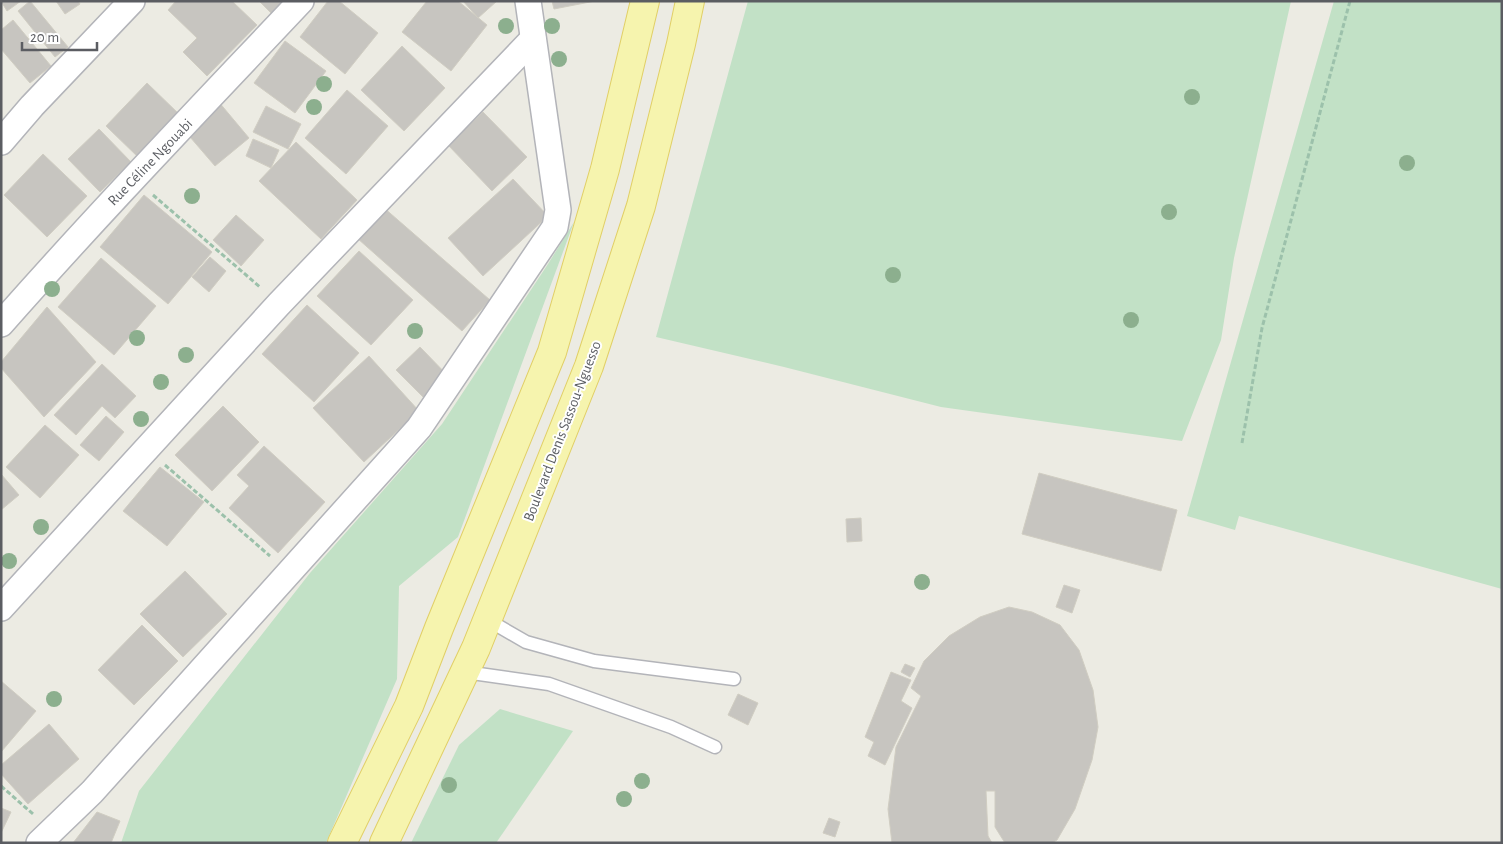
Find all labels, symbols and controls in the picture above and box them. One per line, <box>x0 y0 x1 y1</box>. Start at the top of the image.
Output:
scale bar <box>22 20 98 52</box>
text: 20 m <box>30 30 59 45</box>
street label: Rue Céline Ngouabi <box>105 116 195 209</box>
street label: Boulevard Denis Sassou-Nguesso <box>521 339 604 523</box>

